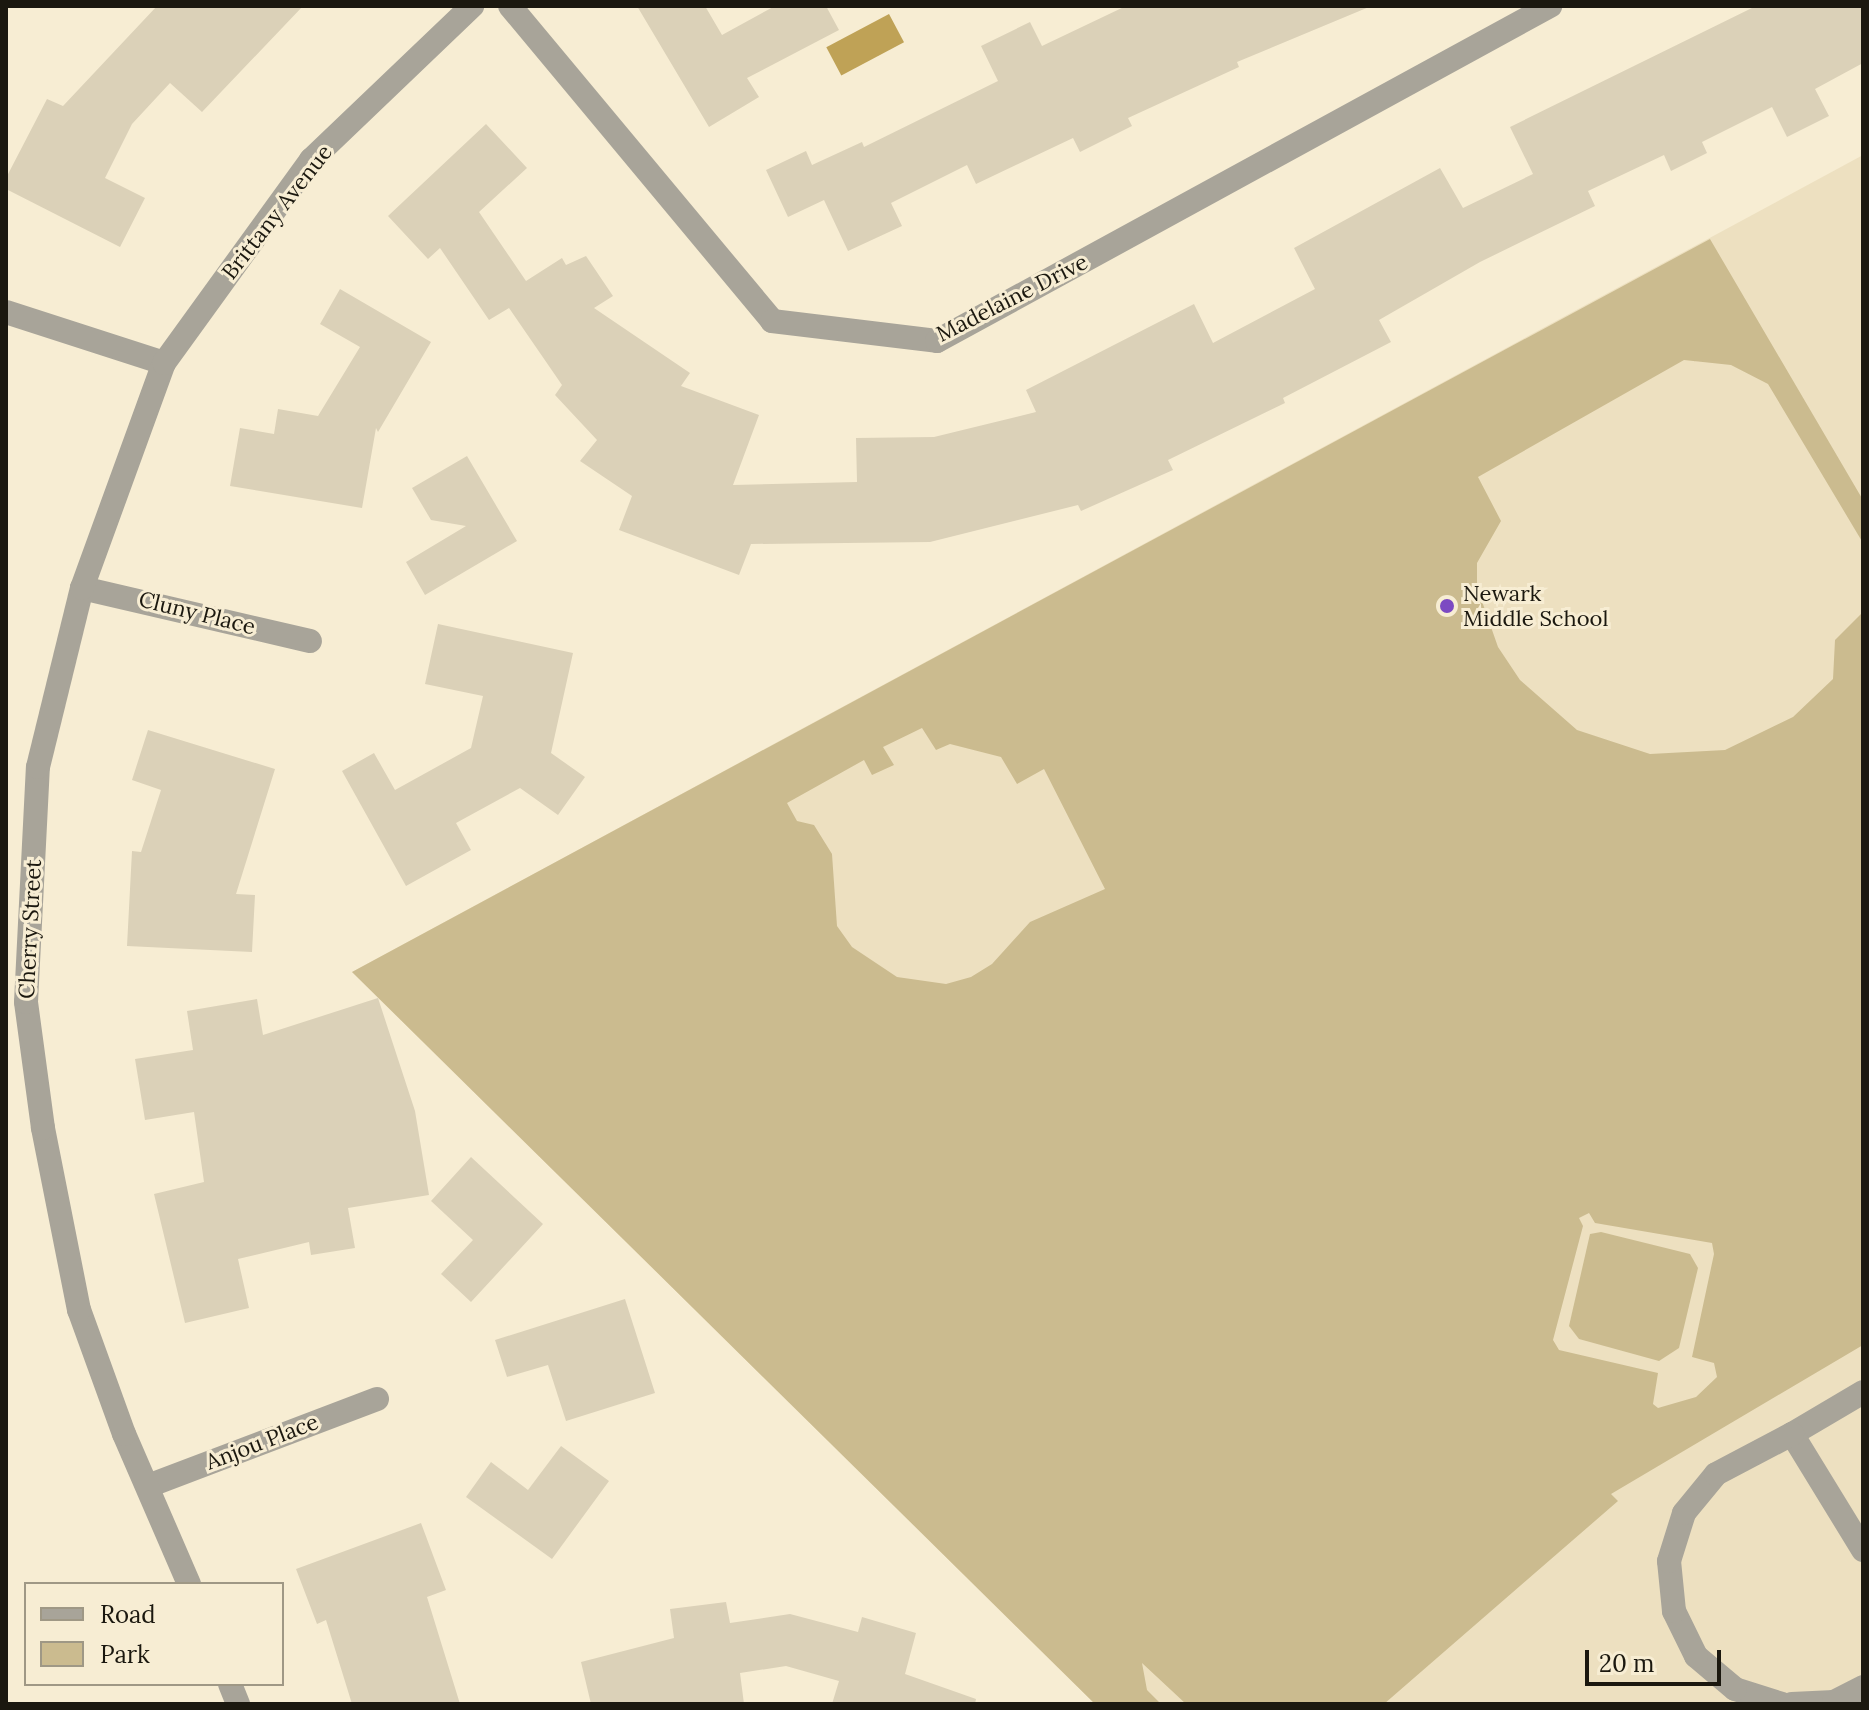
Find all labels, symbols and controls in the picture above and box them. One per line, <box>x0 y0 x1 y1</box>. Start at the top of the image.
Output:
street label: Brittany Avenue <box>216 139 338 285</box>
street label: Madelaine Drive <box>932 249 1092 347</box>
place label: Newark Middle School <box>1463 580 1608 632</box>
street label: Cluny Place <box>136 586 258 640</box>
marker: Newark Middle School <box>1438 597 1456 615</box>
street label: Cherry Street <box>13 859 47 999</box>
street label: Anjou Place <box>202 1408 322 1476</box>
legend <box>24 1582 284 1686</box>
text: Road <box>100 1599 156 1630</box>
scale bar <box>1589 1634 1725 1684</box>
text: Park <box>100 1639 150 1670</box>
text: 20 m <box>1599 1648 1655 1679</box>

